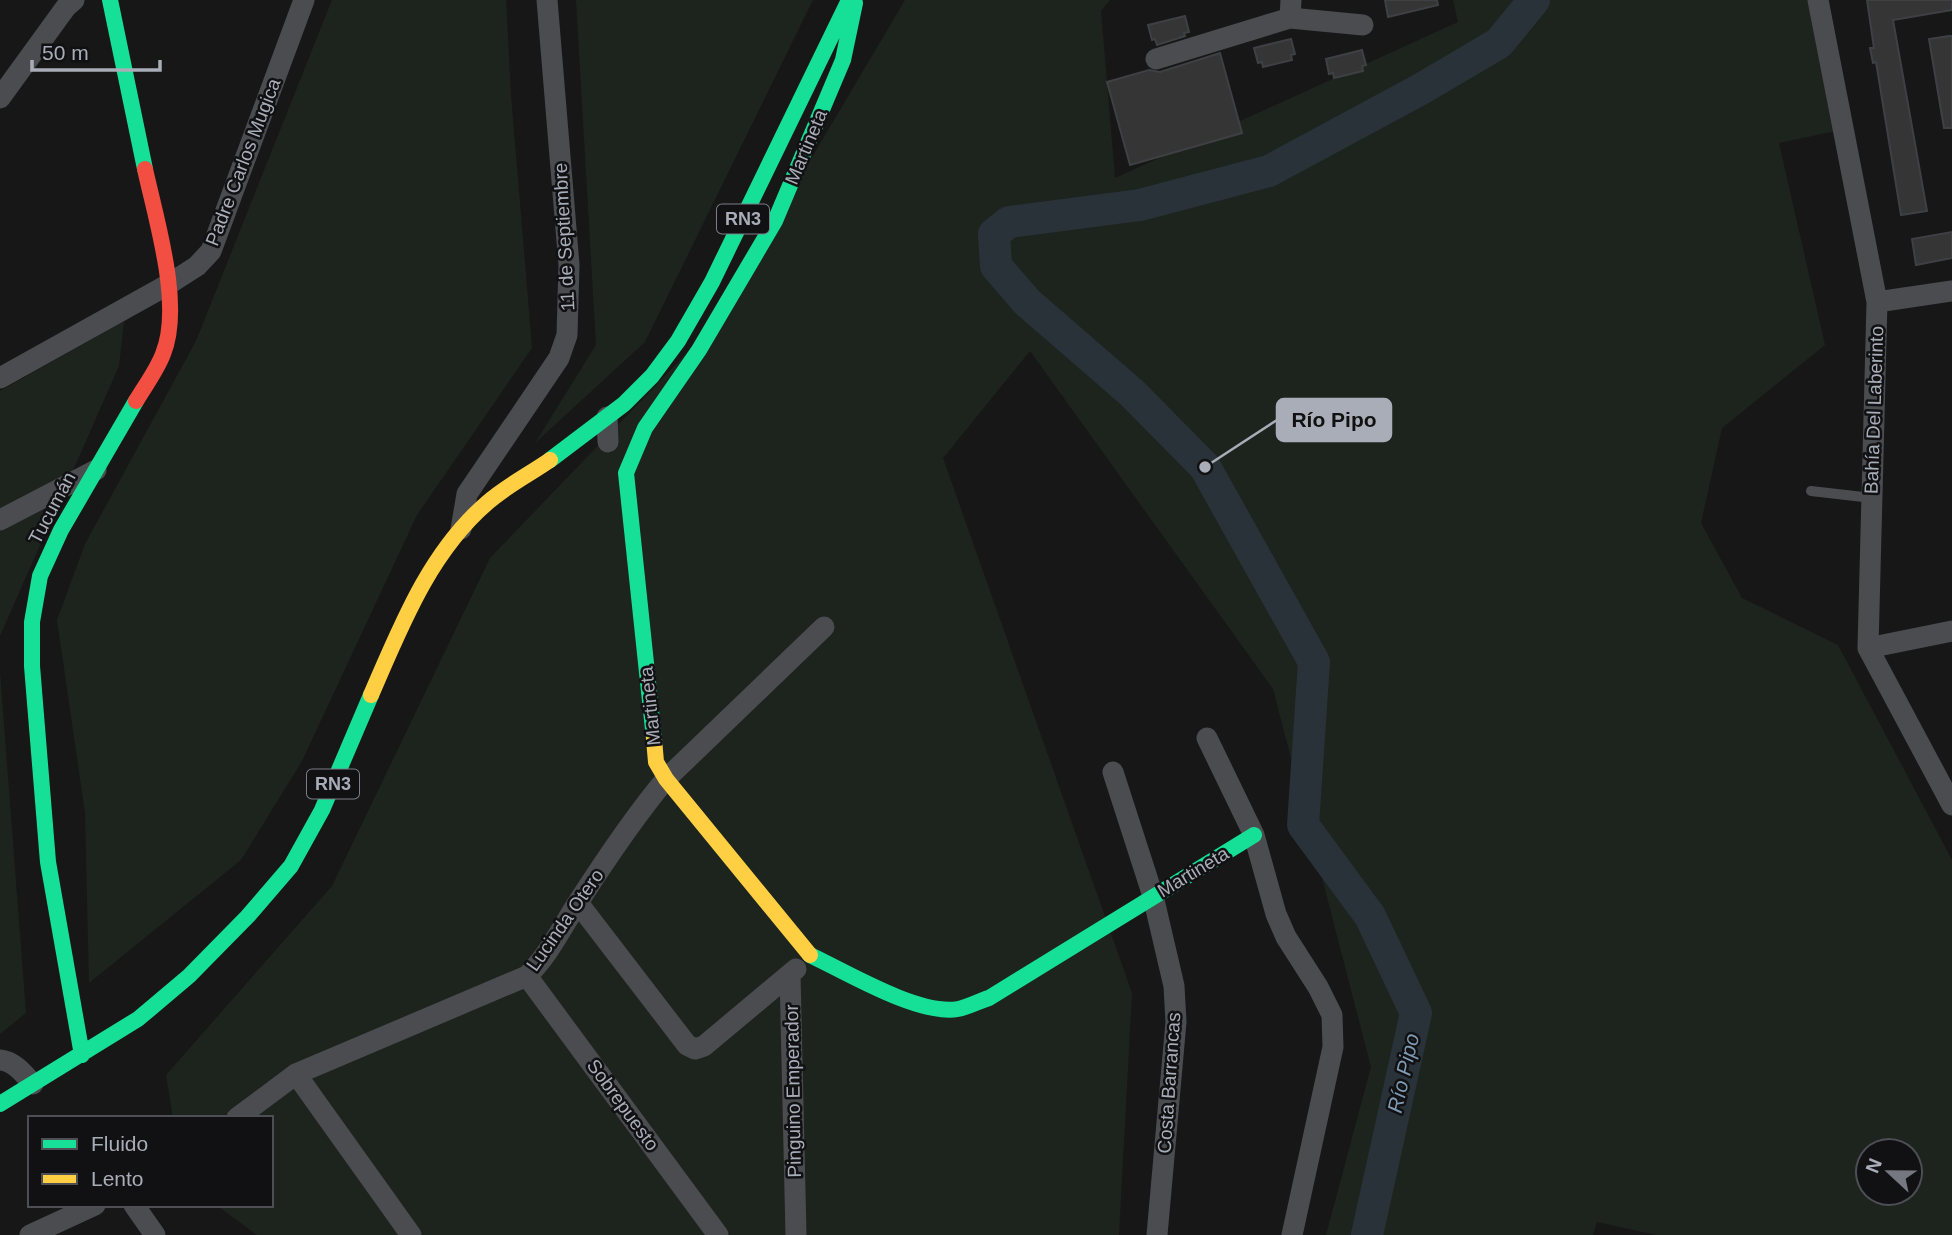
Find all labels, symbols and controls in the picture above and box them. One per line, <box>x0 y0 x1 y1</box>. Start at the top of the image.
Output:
scale bar <box>32 28 159 72</box>
text: 50 m <box>42 41 89 64</box>
street label: Padre Carlos Mugica <box>201 75 285 249</box>
street label: Martineta <box>781 106 831 188</box>
street label: 11 de Septiembre <box>550 162 578 312</box>
road number: RN3 <box>717 204 769 233</box>
street label: Bahía Del Laberinto <box>1861 326 1887 494</box>
callout: Río Pipo <box>1277 399 1391 441</box>
text: Río Pipo <box>1291 408 1377 431</box>
street label: Tucumán <box>24 468 80 548</box>
street label: Martineta <box>635 665 665 746</box>
road number: RN3 <box>307 770 359 798</box>
street label: Martineta <box>1154 842 1233 901</box>
street label: Lucinda Otero <box>522 865 608 975</box>
street label: Pinguino Emperador <box>781 1004 805 1178</box>
street label: Costa Barrancas <box>1154 1012 1184 1154</box>
water label: Río Pipo <box>1383 1031 1423 1115</box>
street label: Sobrepuesto <box>583 1055 663 1155</box>
legend <box>28 1116 273 1207</box>
text: Fluido <box>91 1132 148 1155</box>
north arrow <box>1854 1137 1924 1207</box>
text: N <box>1861 1156 1886 1176</box>
text: Lento <box>91 1167 144 1190</box>

